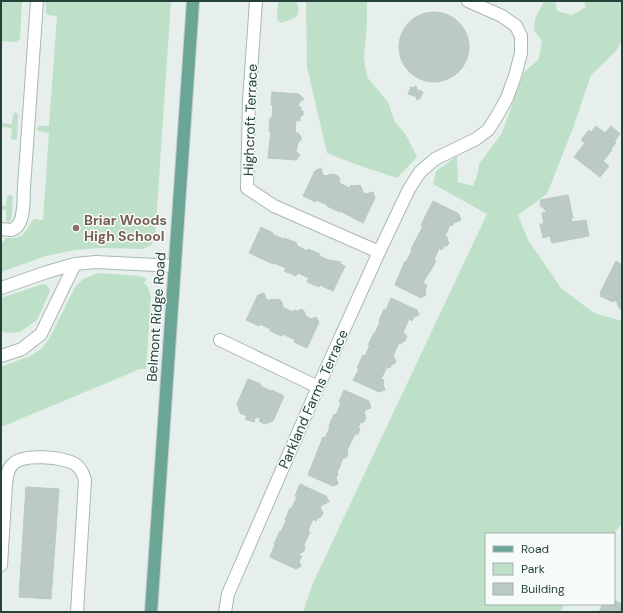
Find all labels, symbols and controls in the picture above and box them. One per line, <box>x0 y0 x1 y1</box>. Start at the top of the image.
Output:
street label: Highcroft Terrace <box>239 63 261 176</box>
place label: Briar Woods High School <box>84 211 167 245</box>
marker: Briar Woods High School <box>71 223 81 233</box>
street label: Belmont Ridge Road <box>142 252 170 382</box>
street label: Parkland Farms Terrace <box>274 327 352 471</box>
legend <box>485 533 615 605</box>
text: Road <box>521 541 549 557</box>
text: Park <box>521 561 545 577</box>
text: Building <box>521 581 565 597</box>

